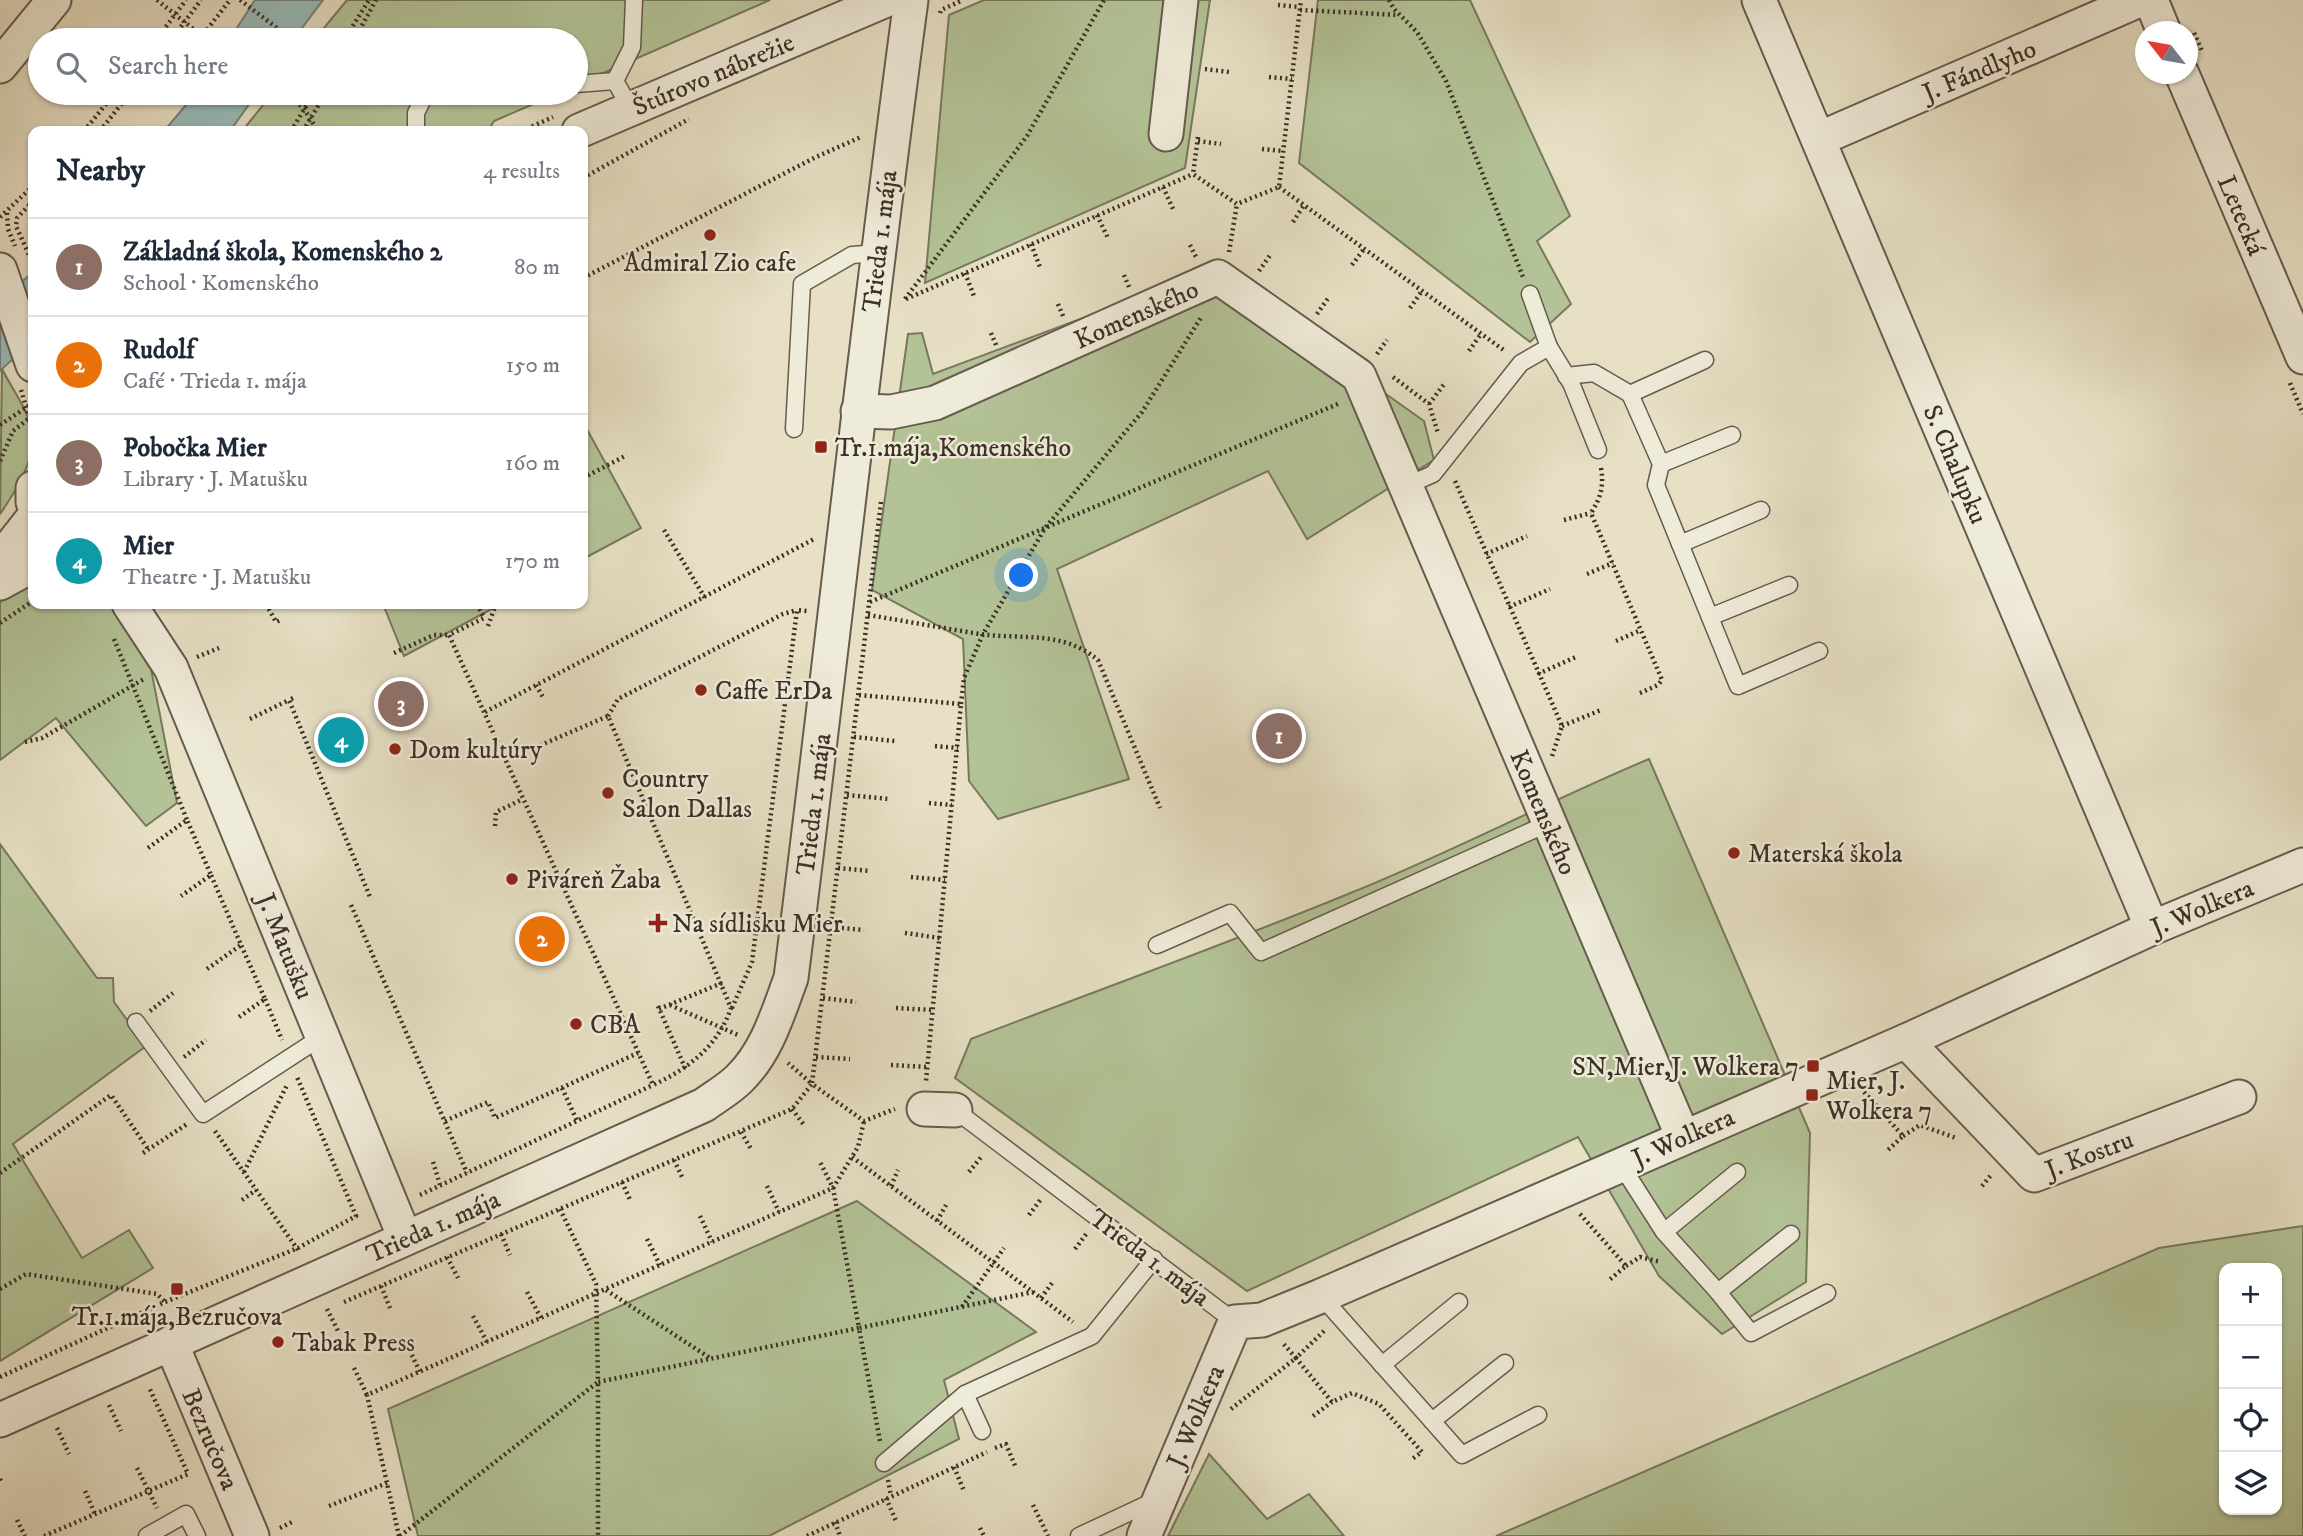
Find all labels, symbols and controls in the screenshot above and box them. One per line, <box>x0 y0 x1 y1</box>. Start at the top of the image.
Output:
north arrow <box>2135 21 2198 84</box>
street label: Štúrovo nábrežie <box>627 26 799 124</box>
search box <box>28 28 588 105</box>
street label: J. Fándlyho <box>1916 33 2041 111</box>
icon: search <box>52 48 90 86</box>
text: Search here <box>108 50 228 83</box>
text: Nearby <box>56 153 145 190</box>
text: 4 results <box>483 157 560 186</box>
street label: Trieda 1. mája <box>855 168 906 314</box>
street label: Letecká <box>2209 171 2272 261</box>
marker: Admiral Zio cafe <box>702 227 718 243</box>
text: Základná škola, Komenského 2 <box>123 236 442 269</box>
place label: Admiral Zio cafe <box>624 247 796 280</box>
text: 1 <box>75 253 83 282</box>
text: 80 m <box>514 253 560 282</box>
text: School · Komenského <box>123 269 319 298</box>
street label: Komenského <box>1069 273 1204 357</box>
text: Rudolf <box>123 334 194 367</box>
text: 2 <box>73 351 85 380</box>
text: 150 m <box>506 351 560 380</box>
text: Café · Trieda 1. mája <box>123 367 307 396</box>
street label: S. Chalupku <box>1915 400 1994 529</box>
text: Pobočka Mier <box>123 432 267 465</box>
place label: Tr.1.mája,Komenského <box>835 432 1071 465</box>
marker: Tr.1.mája,Komenského <box>813 439 829 455</box>
text: 3 <box>75 449 83 478</box>
text: 160 m <box>505 449 560 478</box>
text: Library · J. Matušku <box>123 465 308 494</box>
text: Mier <box>123 530 174 563</box>
text: 4 <box>72 547 86 576</box>
text: 170 m <box>505 547 560 576</box>
your location <box>1004 558 1038 592</box>
text: Theatre · J. Matušku <box>123 563 311 592</box>
place label: Caffe ErDa <box>715 675 832 708</box>
pin: 3 <box>378 678 424 730</box>
marker: Caffe ErDa <box>693 682 709 698</box>
pin: 1 <box>1256 710 1302 762</box>
pin: 4 <box>318 714 364 766</box>
street label: Trieda 1. mája <box>789 731 840 877</box>
place label: Dom kultúry <box>409 734 543 767</box>
marker: Dom kultúry <box>387 741 403 757</box>
street label: Komenského <box>1501 745 1584 880</box>
place label: Country Salon Dallas <box>622 763 752 826</box>
marker: Country Salon Dallas <box>600 785 616 801</box>
place label: Materská škola <box>1748 838 1903 871</box>
marker: Materská škola <box>1726 845 1742 861</box>
place label: Piváreň Žaba <box>526 863 661 897</box>
marker: Piváreň Žaba <box>504 871 520 887</box>
street label: J. Wolkera <box>2144 872 2259 946</box>
street label: J. Matušku <box>248 887 321 1004</box>
place label: Na sídlisku Mier <box>672 908 843 941</box>
pin: 2 <box>519 913 565 965</box>
marker: Na sídlisku Mier <box>650 915 666 931</box>
place label: CBA <box>590 1009 641 1042</box>
marker: CBA <box>568 1016 584 1032</box>
place label: SN,Mier,J. Wolkera 7 <box>1572 1051 1799 1084</box>
marker: SN,Mier,J. Wolkera 7 <box>1805 1058 1821 1074</box>
place label: Mier, J. Wolkera 7 <box>1825 1065 1932 1128</box>
marker: Mier, J. Wolkera 7 <box>1804 1087 1820 1103</box>
street label: J. Wolkera <box>1625 1101 1740 1176</box>
street label: J. Kostru <box>2039 1124 2138 1188</box>
street label: Trieda 1. mája <box>362 1183 506 1272</box>
street label: Trieda 1. mája <box>1082 1202 1216 1314</box>
map controls <box>2219 1263 2282 1515</box>
button: + <box>2219 1263 2282 1326</box>
marker: Tr.1.mája,Bezručova <box>169 1281 185 1297</box>
place label: Tr.1.mája,Bezručova <box>72 1301 282 1334</box>
button: − <box>2219 1326 2282 1389</box>
place label: Tabak Press <box>292 1327 415 1360</box>
marker: Tabak Press <box>270 1334 286 1350</box>
street label: J. Wolkera <box>1159 1360 1233 1475</box>
street label: Bezručova <box>174 1384 246 1495</box>
button: locate <box>2219 1389 2282 1452</box>
button: layers <box>2219 1452 2282 1515</box>

